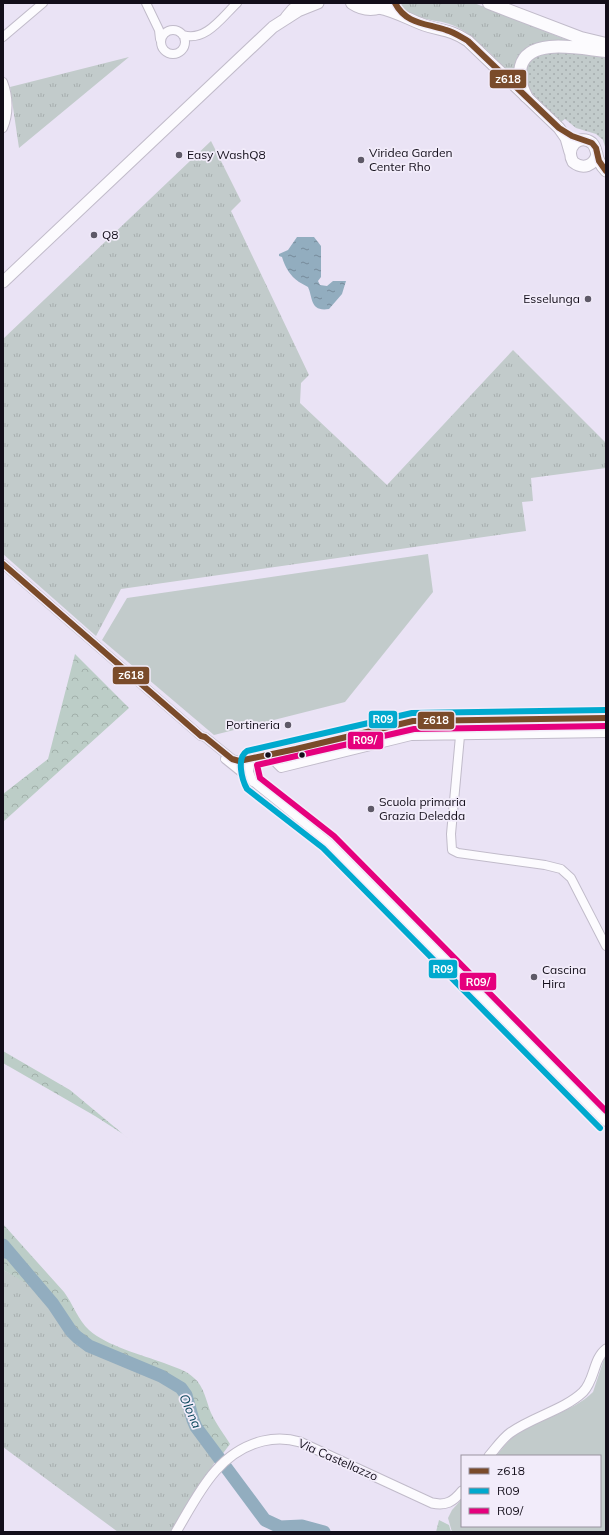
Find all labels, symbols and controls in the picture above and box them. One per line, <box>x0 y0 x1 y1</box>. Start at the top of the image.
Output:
line badge: z618 <box>489 69 527 89</box>
text: z618 <box>495 72 521 86</box>
place label: Viridea Garden Center Rho <box>369 145 453 174</box>
place label: Easy WashQ8 <box>187 147 266 162</box>
marker: Easy WashQ8 <box>174 150 184 160</box>
marker: Viridea Garden Center Rho <box>356 155 366 165</box>
place label: Q8 <box>102 227 118 242</box>
marker: Q8 <box>89 230 99 240</box>
place label: Esselunga <box>523 291 580 306</box>
marker: Esselunga <box>583 294 593 304</box>
line badge: z618 <box>112 666 150 685</box>
text: z618 <box>118 668 144 682</box>
line badge: R09 <box>368 710 398 729</box>
line badge: z618 <box>417 711 455 730</box>
text: R09 <box>373 712 394 726</box>
text: z618 <box>423 713 449 727</box>
place label: Portineria <box>226 717 280 732</box>
marker: Portineria <box>283 720 293 730</box>
line badge: R09/ <box>347 731 384 750</box>
text: R09/ <box>353 733 378 747</box>
unlabelled marker <box>263 750 273 760</box>
unlabelled marker <box>297 750 307 760</box>
place label: Scuola primaria Grazia Deledda <box>379 794 466 823</box>
marker: Scuola primaria Grazia Deledda <box>366 804 376 814</box>
line badge: R09 <box>428 959 458 979</box>
text: R09 <box>433 962 454 976</box>
place label: Cascina Hira <box>542 962 586 991</box>
line badge: R09/ <box>459 972 497 991</box>
marker: Cascina Hira <box>529 972 539 982</box>
text: R09/ <box>466 975 491 989</box>
water label: Olona <box>176 1391 206 1431</box>
street label: Via Castellazzo <box>296 1435 380 1484</box>
legend <box>461 1455 601 1527</box>
text: z618 <box>497 1463 525 1478</box>
text: R09 <box>497 1483 520 1498</box>
text: R09/ <box>497 1503 524 1518</box>

